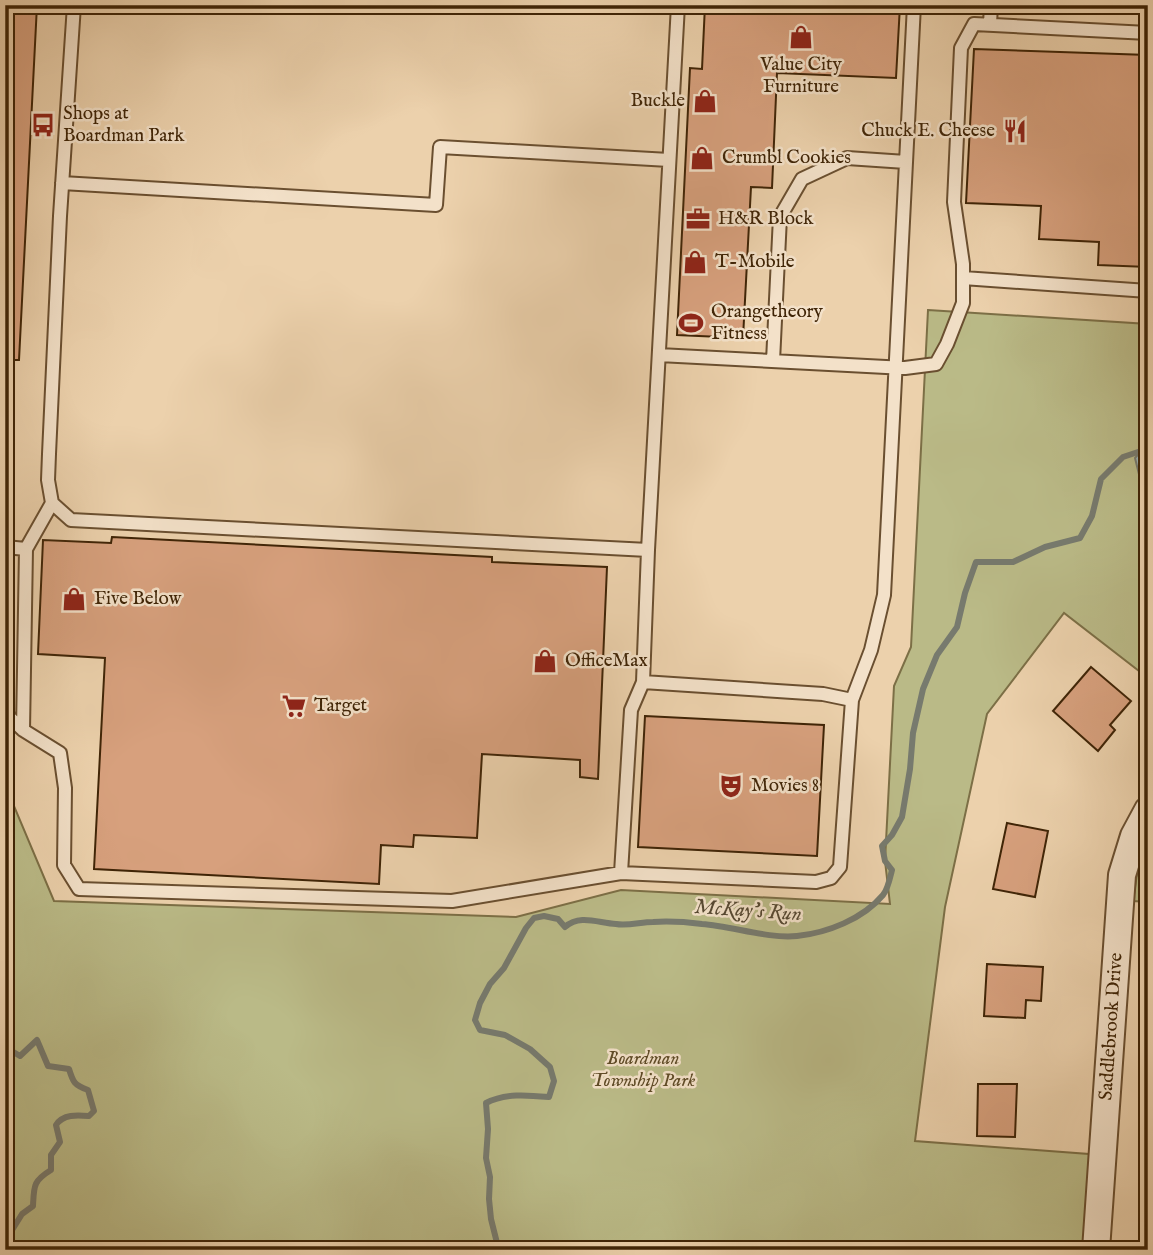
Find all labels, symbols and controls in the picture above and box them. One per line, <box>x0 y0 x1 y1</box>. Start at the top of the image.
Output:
shop icon: Value City Furniture <box>787 23 815 51</box>
place label: Value City Furniture <box>759 53 842 99</box>
shop icon: Buckle <box>691 87 719 115</box>
place label: Buckle <box>630 89 685 113</box>
place label: Shops at Boardman Park <box>63 102 185 148</box>
bus stop icon: Shops at Boardman Park <box>29 111 57 139</box>
restaurant icon: Chuck E. Cheese <box>1001 117 1029 145</box>
place label: Chuck E. Cheese <box>861 119 995 143</box>
shop icon: Crumbl Cookies <box>688 144 716 172</box>
place label: Crumbl Cookies <box>722 146 851 170</box>
office icon: H&R Block <box>684 205 712 233</box>
place label: H&R Block <box>718 207 814 231</box>
shop icon: T-Mobile <box>681 248 709 276</box>
place label: T-Mobile <box>715 250 795 274</box>
place label: Orangetheory Fitness <box>711 300 824 346</box>
sports icon: Orangetheory Fitness <box>677 309 705 337</box>
shop icon: Five Below <box>60 585 88 613</box>
place label: Five Below <box>94 587 182 611</box>
shop icon: OfficeMax <box>531 647 559 675</box>
place label: OfficeMax <box>565 649 648 673</box>
supermarket icon: Target <box>280 692 308 720</box>
place label: Target <box>314 694 368 718</box>
theatre icon: Movies 8 <box>717 772 745 800</box>
place label: Movies 8 <box>751 774 819 798</box>
water label: McKay's Run <box>693 894 803 928</box>
street label: Saddlebrook Drive <box>1094 951 1129 1101</box>
park label: Boardman Township Park <box>591 1047 696 1093</box>

